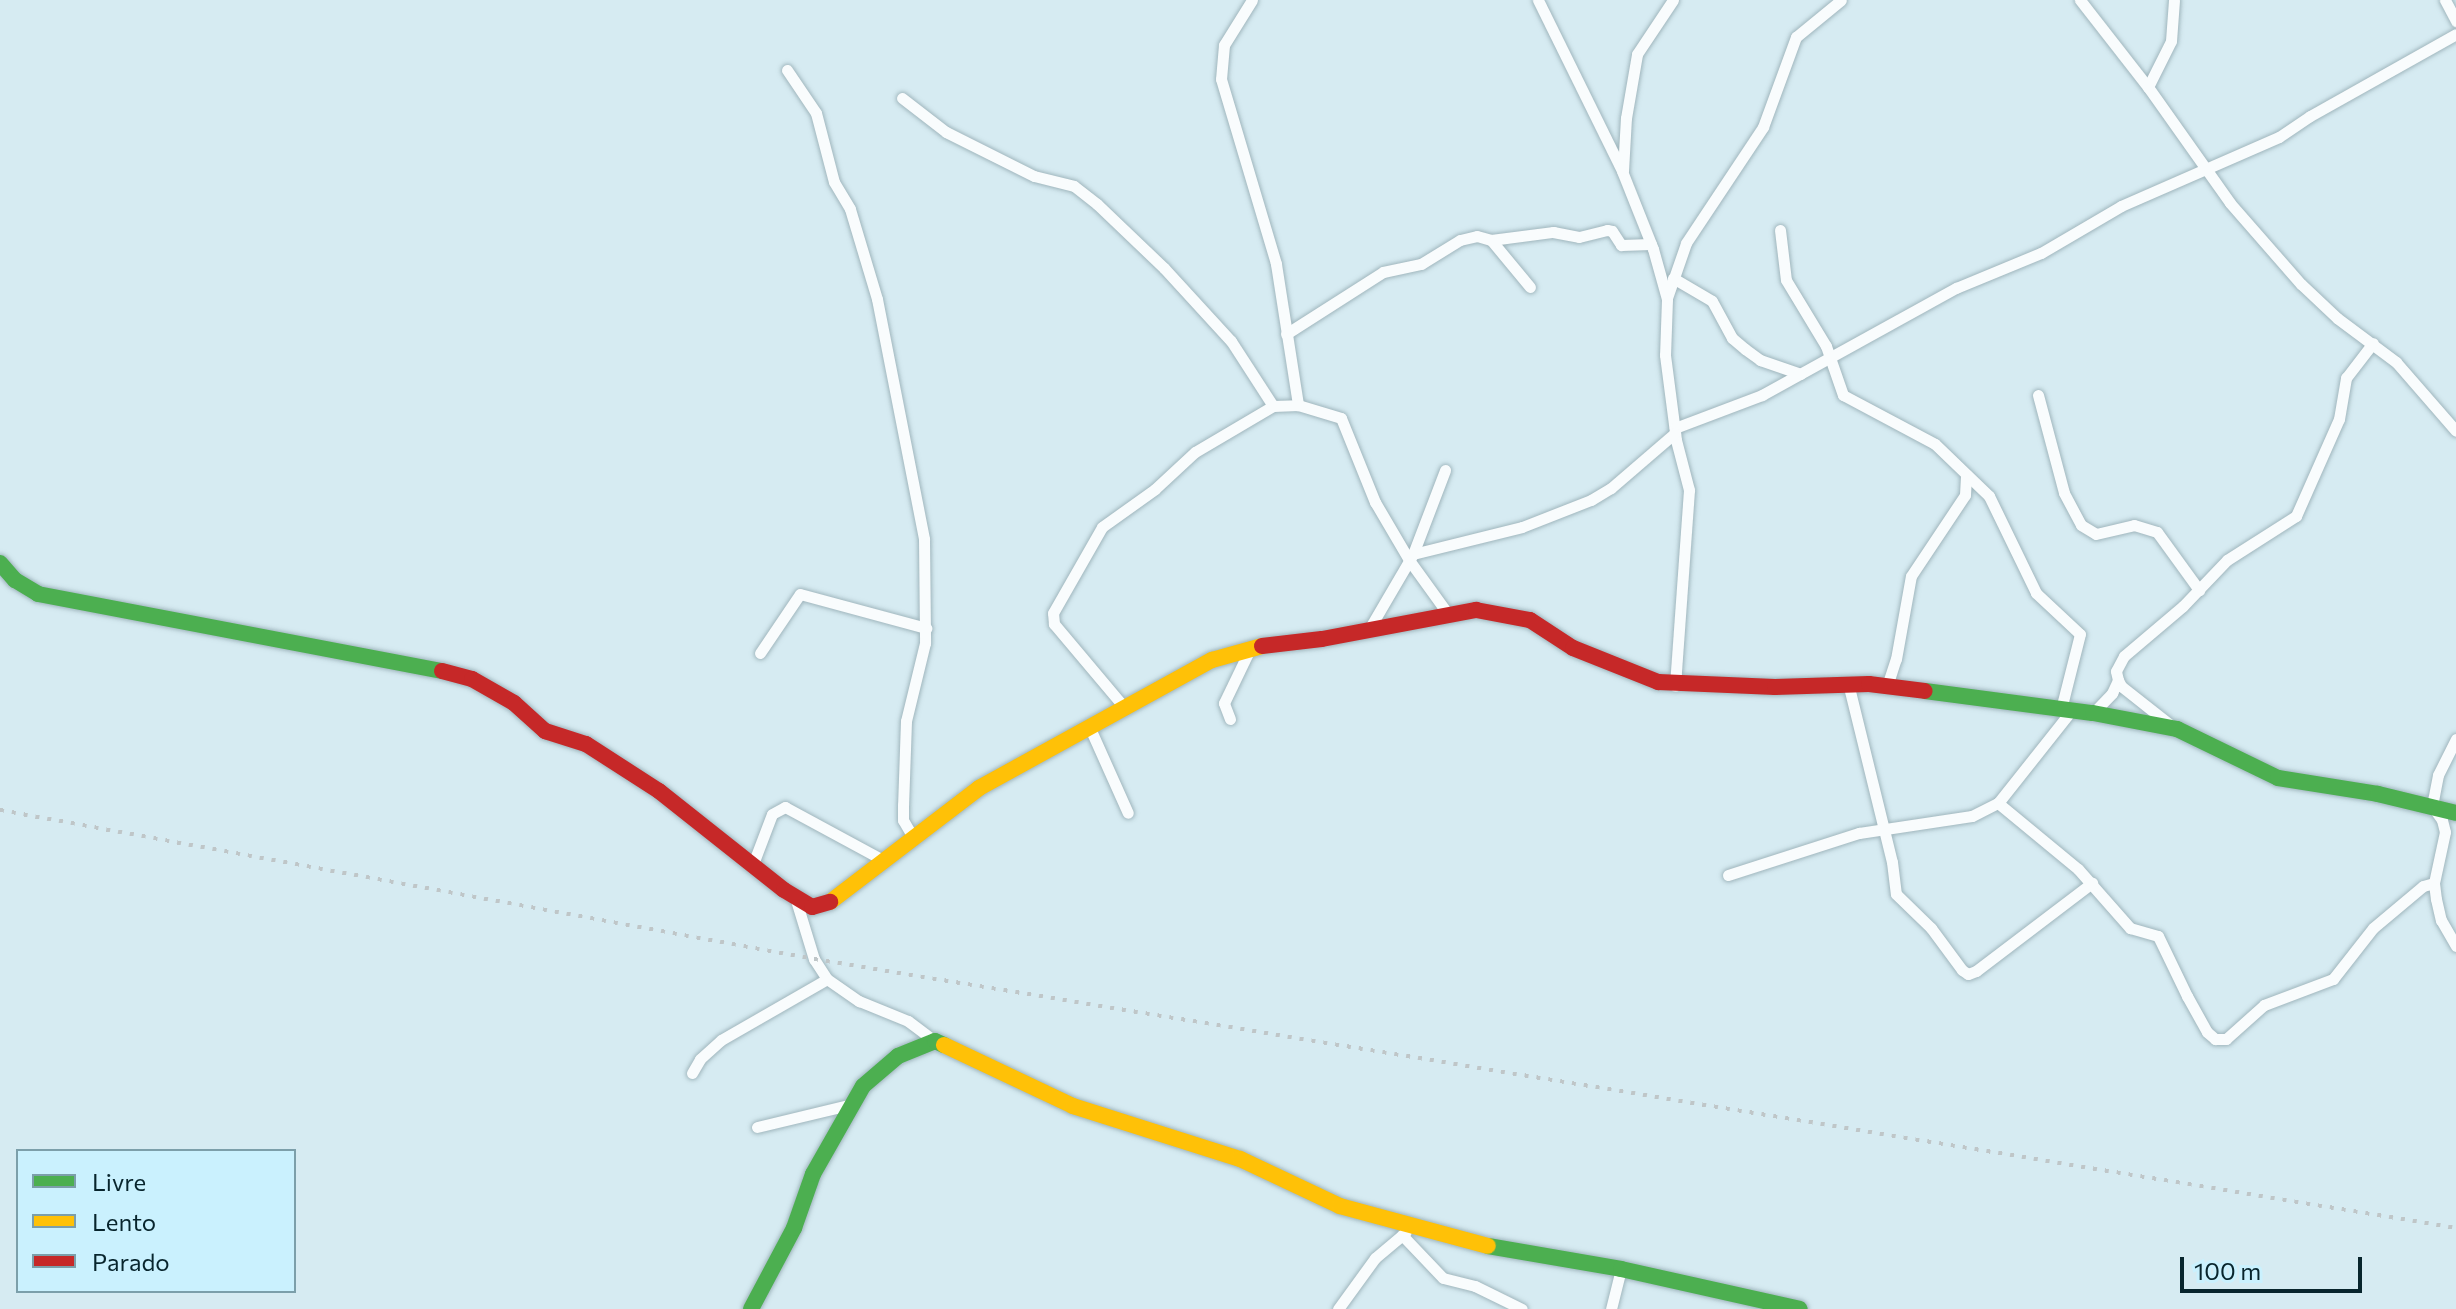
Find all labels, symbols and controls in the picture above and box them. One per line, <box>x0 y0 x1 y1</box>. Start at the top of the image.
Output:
legend <box>16 1149 296 1293</box>
text: Livre <box>92 1167 146 1196</box>
text: Lento <box>92 1207 156 1236</box>
scale bar <box>2184 1241 2366 1291</box>
text: Parado <box>92 1247 170 1276</box>
text: 100 m <box>2194 1256 2261 1285</box>

